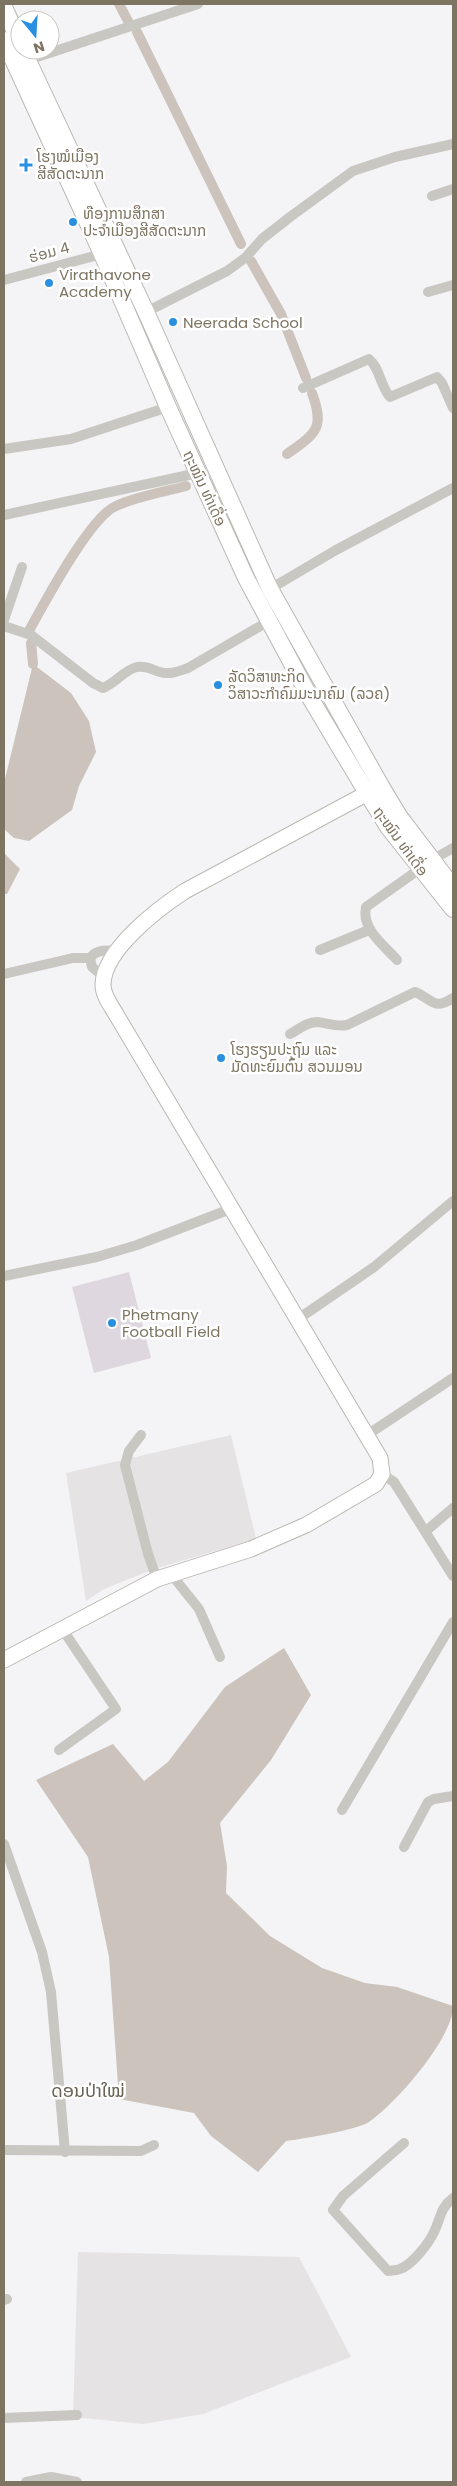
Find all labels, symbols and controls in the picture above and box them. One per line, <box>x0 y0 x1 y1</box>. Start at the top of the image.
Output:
north arrow <box>10 10 60 60</box>
text: N <box>31 36 47 59</box>
place label: ໂຮງໝໍເມືອງ ສີສັດຕະນາກ <box>36 146 104 184</box>
marker: ໂຮງໝໍເມືອງ ສີສັດຕະນາກ <box>19 158 33 172</box>
place label: ທ໊ອງການສຶກສາ ປະຈໍາເມືອງສີສັດຕະນາກ <box>83 203 206 241</box>
marker: ທ໊ອງການສຶກສາ ປະຈໍາເມືອງສີສັດຕະນາກ <box>67 216 79 228</box>
street label: ຮ່ອມ 4 <box>26 237 72 267</box>
place label: Virathavone Academy <box>59 264 151 302</box>
marker: Virathavone Academy <box>43 277 55 289</box>
place label: Neerada School <box>183 312 303 333</box>
marker: Neerada School <box>167 316 179 328</box>
street label: ຖະໝົນ ທ່າເດື່ອ <box>178 446 233 529</box>
place label: ລັດວິສາຫະກິດ ວິສາວະກຳຄົມມະນາຄົມ (ລວຄ) <box>228 666 390 704</box>
marker: ລັດວິສາຫະກິດ ວິສາວະກຳຄົມມະນາຄົມ (ລວຄ) <box>212 679 224 691</box>
street label: ຖະໝົນ ທ່າເດື່ອ <box>368 801 434 880</box>
place label: ໂຮງຮຽນປະຖົມ ແລະ ມັດທະຍົມຕົ້ນ ສວນມອນ <box>230 1039 363 1077</box>
marker: ໂຮງຮຽນປະຖົມ ແລະ ມັດທະຍົມຕົ້ນ ສວນມອນ <box>215 1052 227 1064</box>
place label: Phetmany Football Field <box>122 1304 220 1342</box>
marker: Phetmany Football Field <box>106 1317 118 1329</box>
district label: ດອນປ່າໃໝ່ <box>51 2078 125 2103</box>

